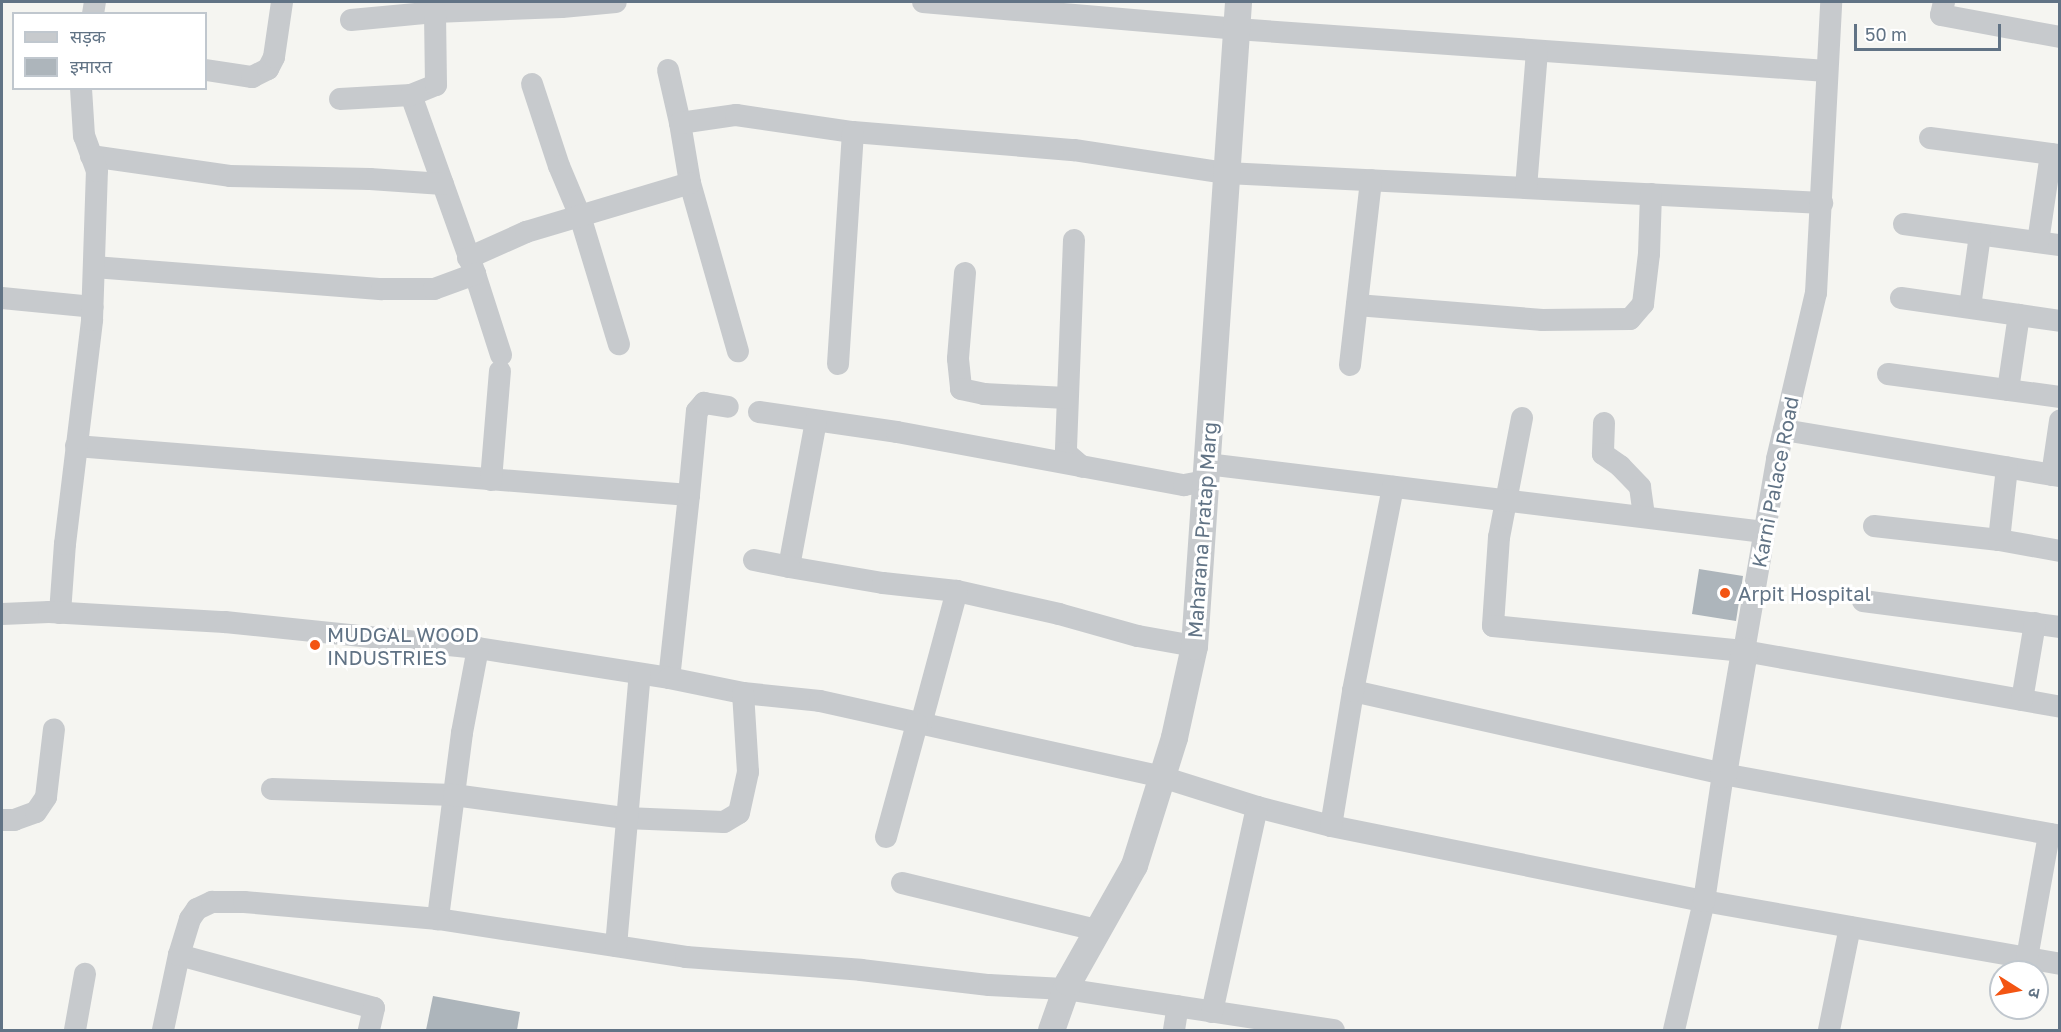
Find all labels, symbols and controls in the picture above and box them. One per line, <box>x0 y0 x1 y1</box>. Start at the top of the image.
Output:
legend <box>12 12 207 90</box>
scale bar <box>1857 12 2004 50</box>
text: 50 m <box>1865 23 1907 45</box>
text: सड़क <box>70 25 106 47</box>
text: इमारत <box>70 55 112 77</box>
street label: Karni Palace Road <box>1747 394 1803 570</box>
street label: Maharana Pratap Marg <box>1182 421 1222 639</box>
place label: Arpit Hospital <box>1738 581 1871 605</box>
marker: Arpit Hospital <box>1716 584 1734 602</box>
place label: MUDGAL WOOD INDUSTRIES <box>327 622 479 669</box>
marker: MUDGAL WOOD INDUSTRIES <box>308 638 322 652</box>
north arrow <box>1989 960 2049 1020</box>
text: उ <box>2024 987 2045 1000</box>

